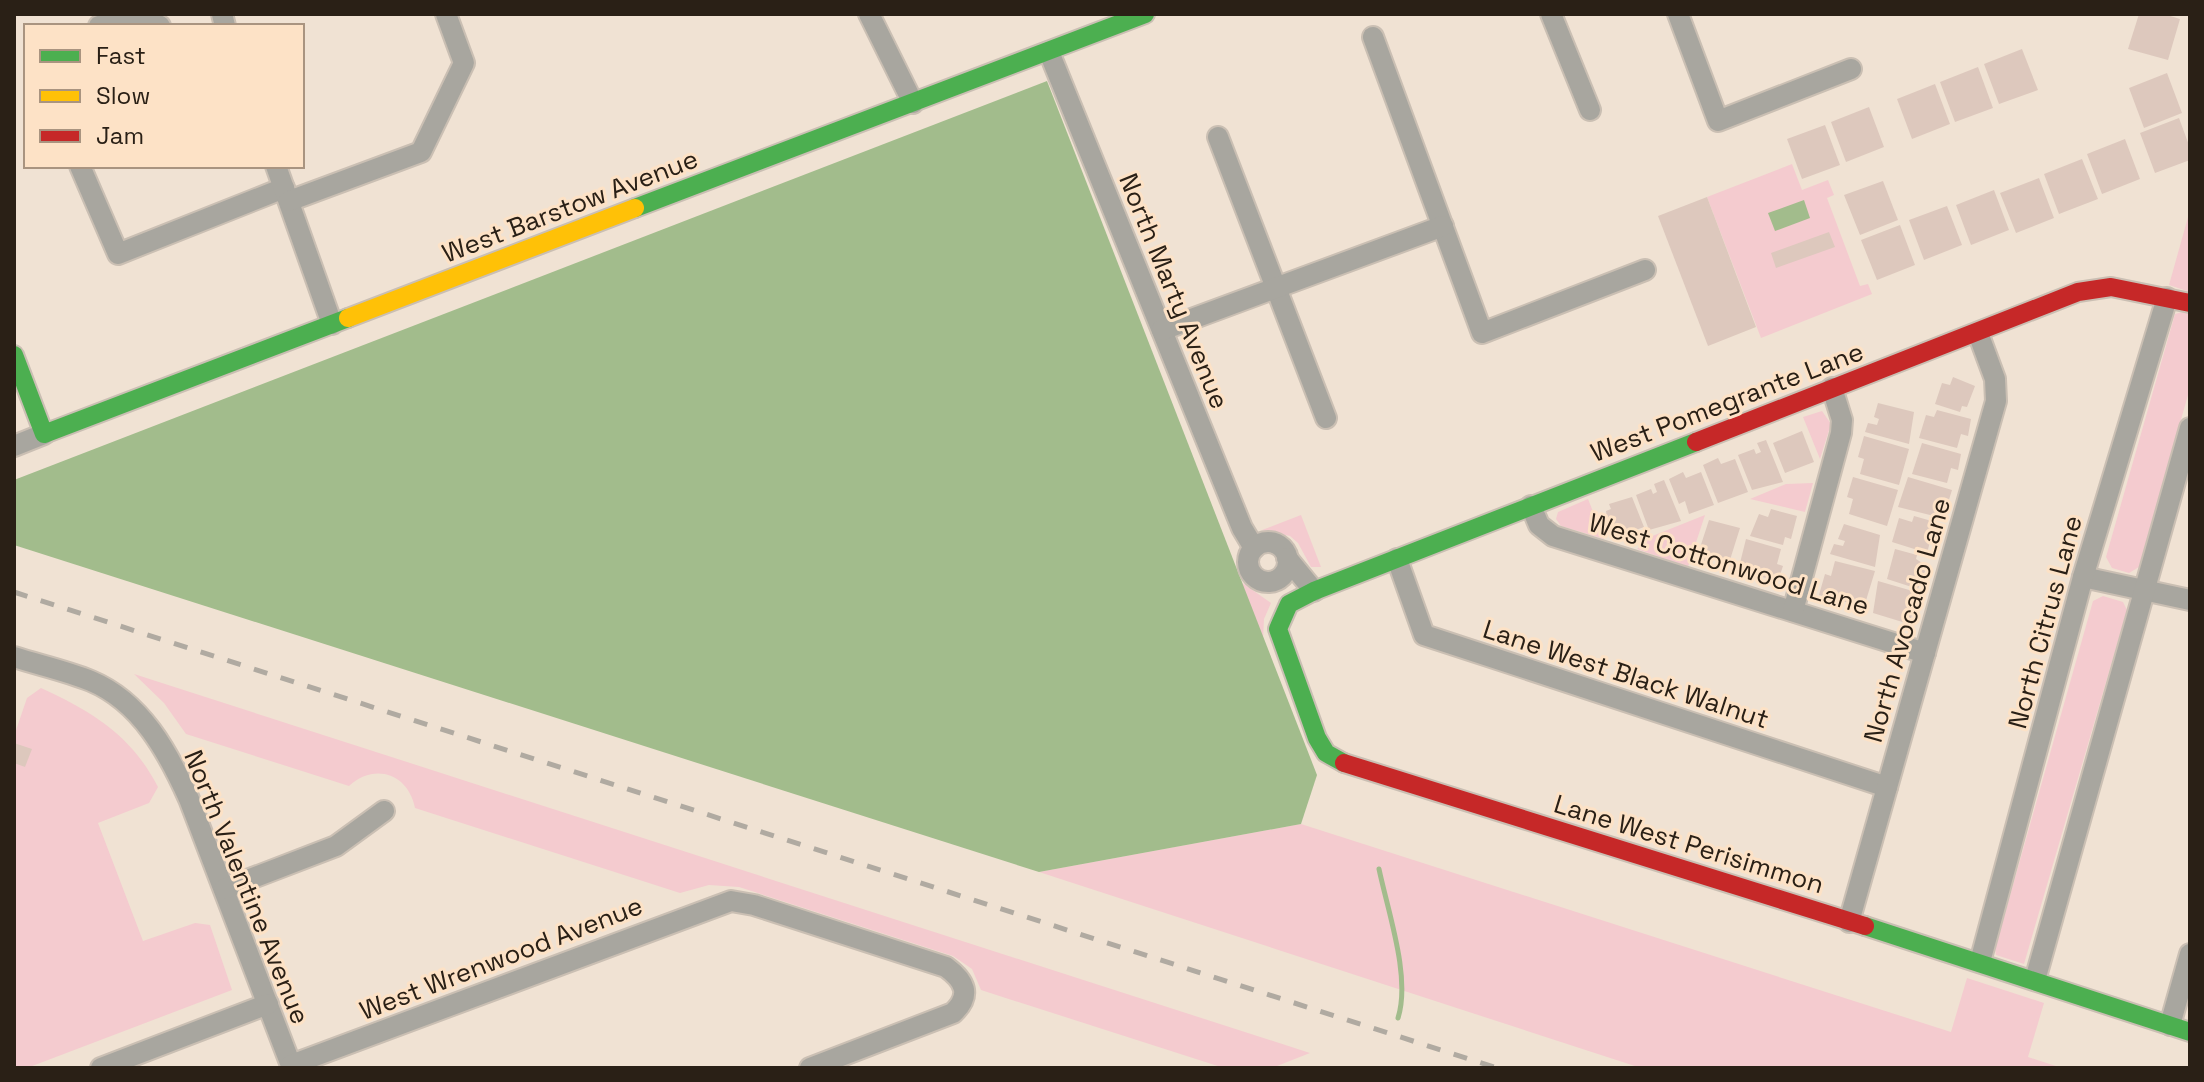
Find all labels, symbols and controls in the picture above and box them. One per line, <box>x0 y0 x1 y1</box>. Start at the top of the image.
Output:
legend <box>24 24 304 168</box>
text: Fast <box>96 40 146 71</box>
text: Slow <box>96 80 150 111</box>
text: Jam <box>96 120 144 151</box>
street label: West Barstow Avenue <box>437 142 703 270</box>
street label: North Marty Avenue <box>1111 168 1237 414</box>
street label: West Pomegrante Lane <box>1586 334 1868 470</box>
street label: North Avocado Lane <box>1856 494 1958 746</box>
street label: West Cottonwood Lane <box>1585 505 1873 623</box>
street label: North Citrus Lane <box>2000 512 2090 732</box>
street label: Lane West Black Walnut <box>1479 612 1773 736</box>
street label: North Valentine Avenue <box>176 745 318 1029</box>
street label: Lane West Perisimmon <box>1550 787 1828 901</box>
street label: West Wrenwood Avenue <box>355 888 647 1028</box>

